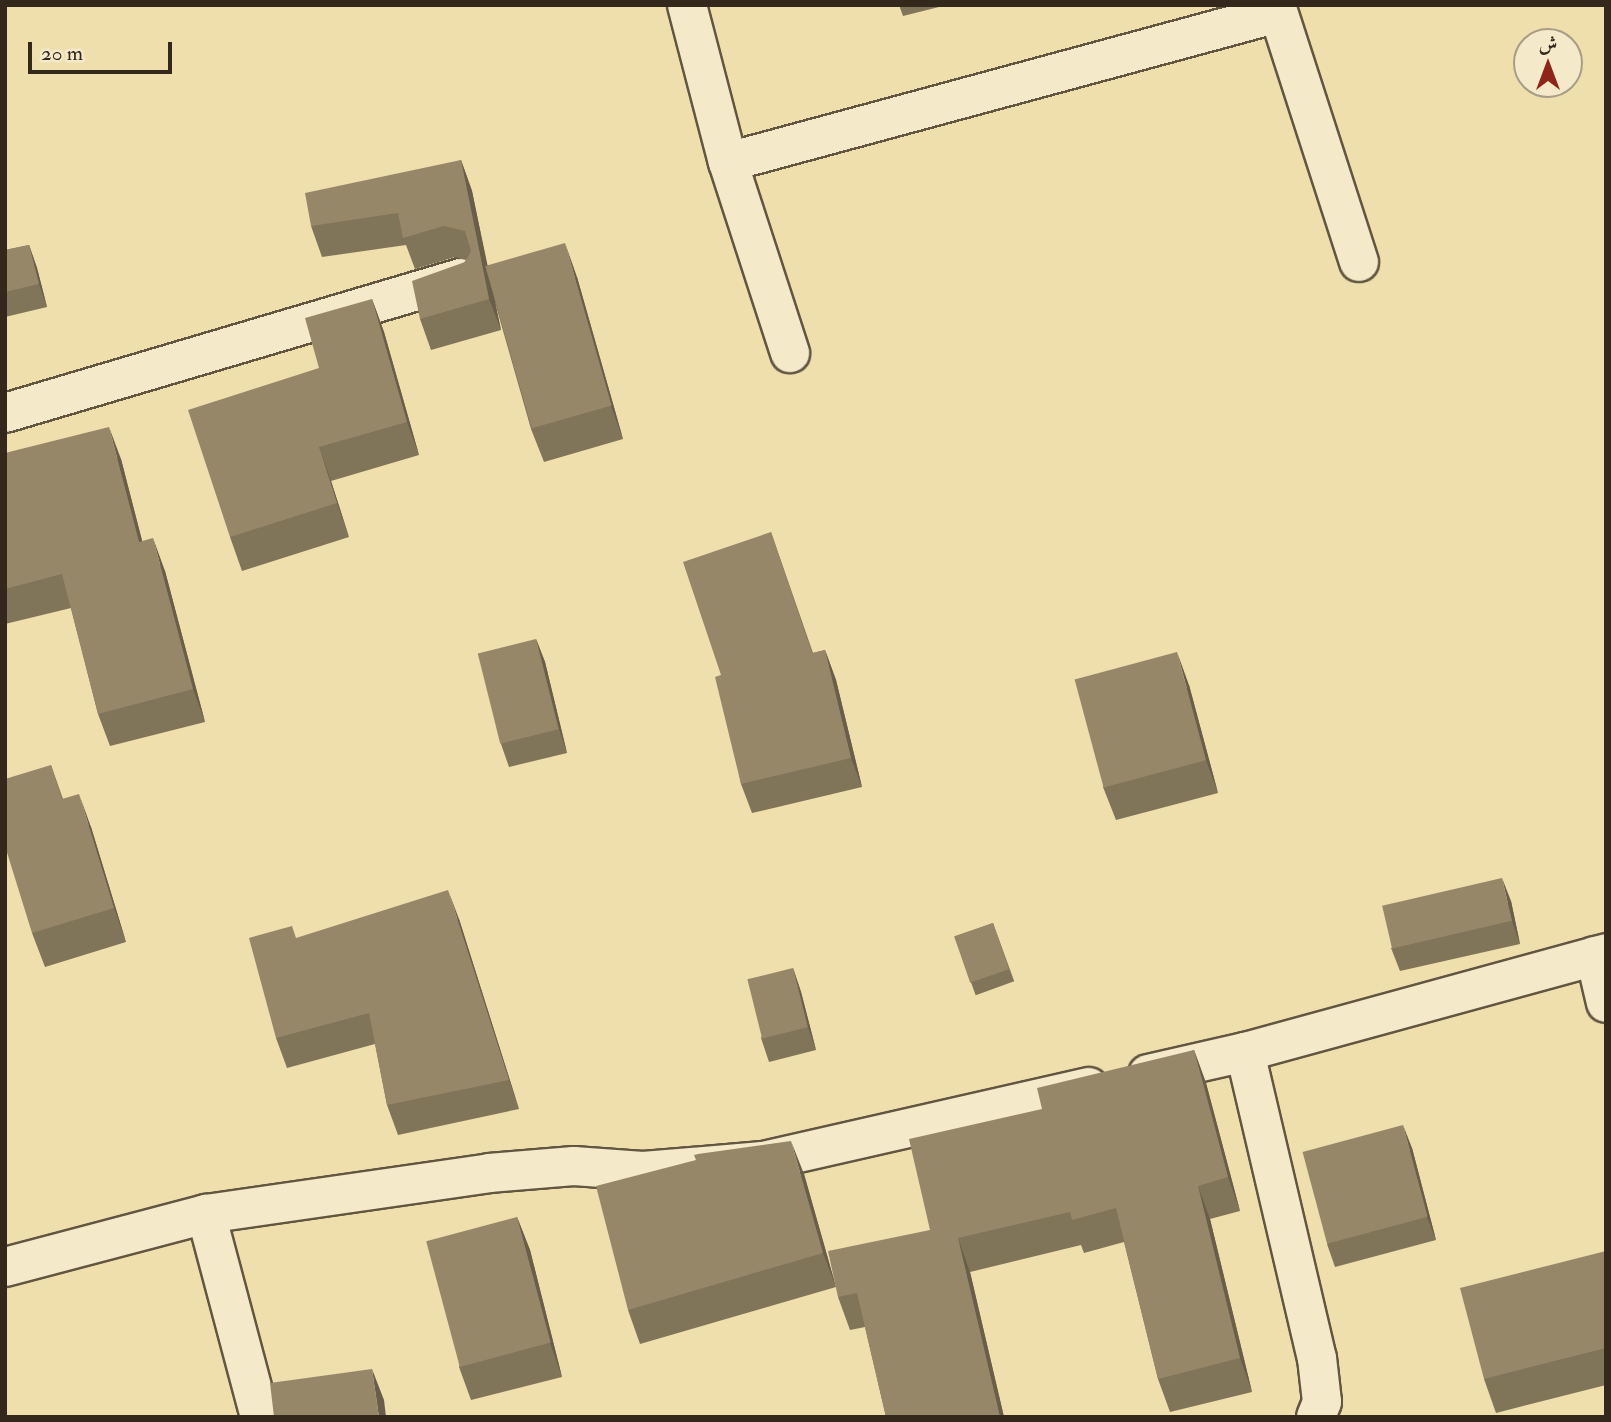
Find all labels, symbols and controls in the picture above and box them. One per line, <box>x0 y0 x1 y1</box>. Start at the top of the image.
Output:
scale bar <box>32 28 175 72</box>
north arrow <box>1513 28 1583 98</box>
text: ش <box>1539 32 1557 56</box>
text: 20 m <box>41 40 83 67</box>

